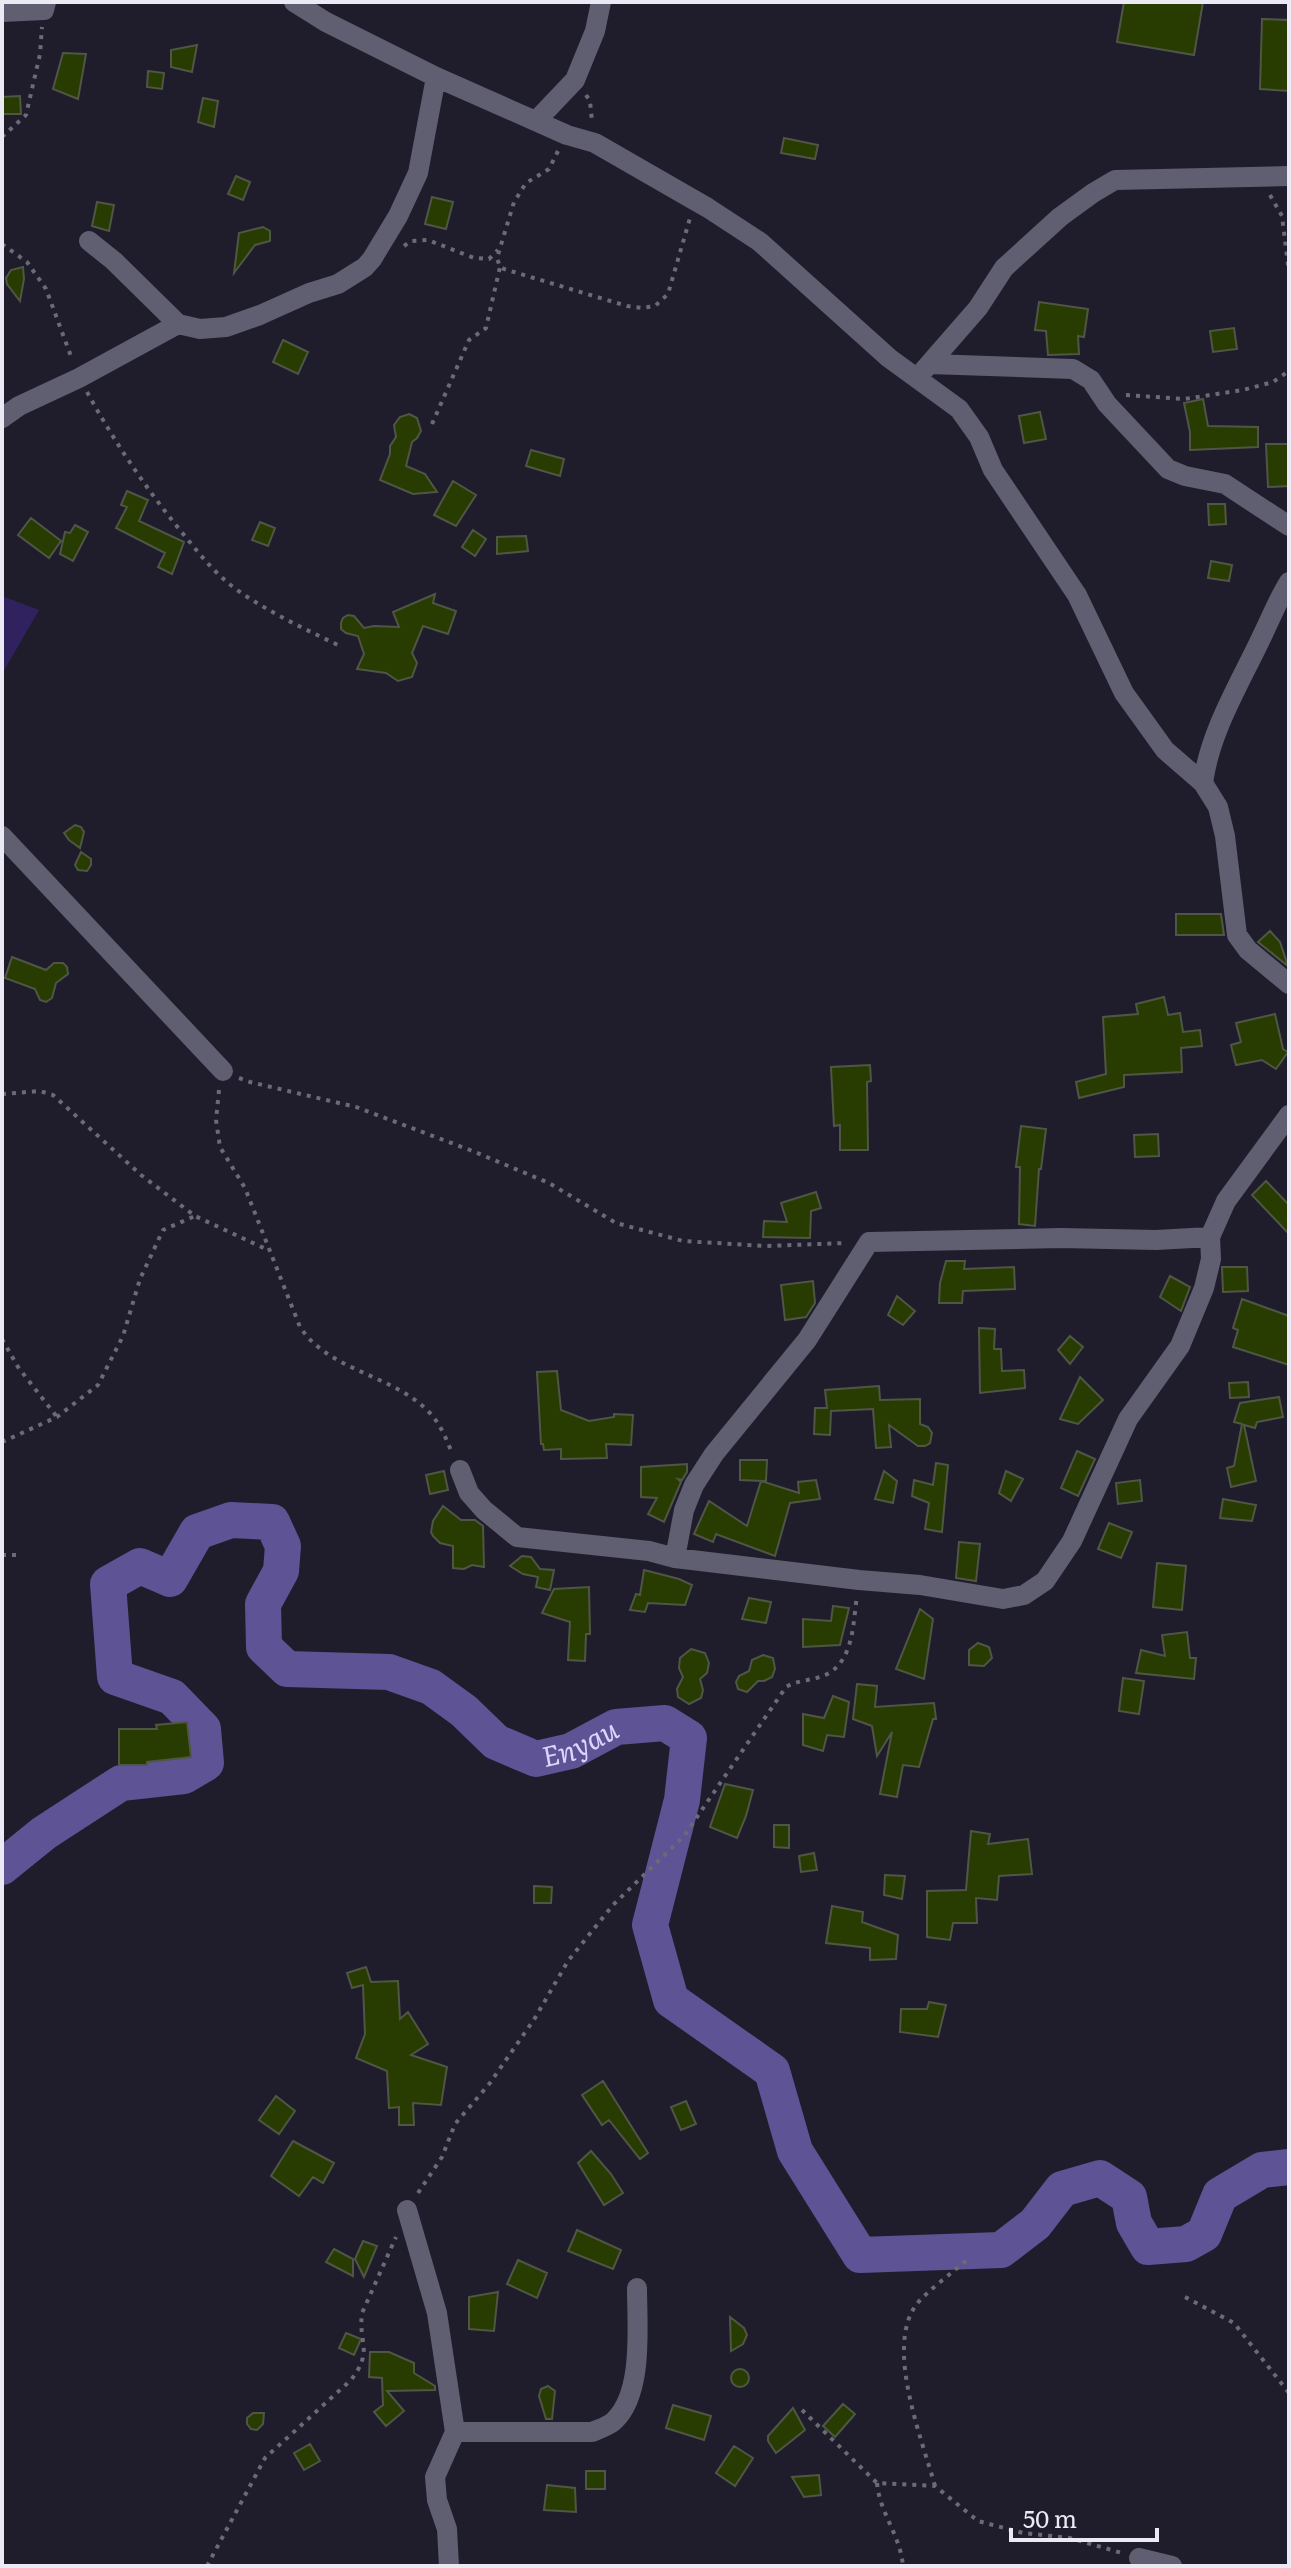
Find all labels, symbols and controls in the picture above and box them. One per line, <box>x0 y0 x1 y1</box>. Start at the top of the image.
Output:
water label: Enyau <box>537 1707 625 1776</box>
scale bar <box>1011 2492 1157 2542</box>
text: 50 m <box>1023 2500 1077 2535</box>

